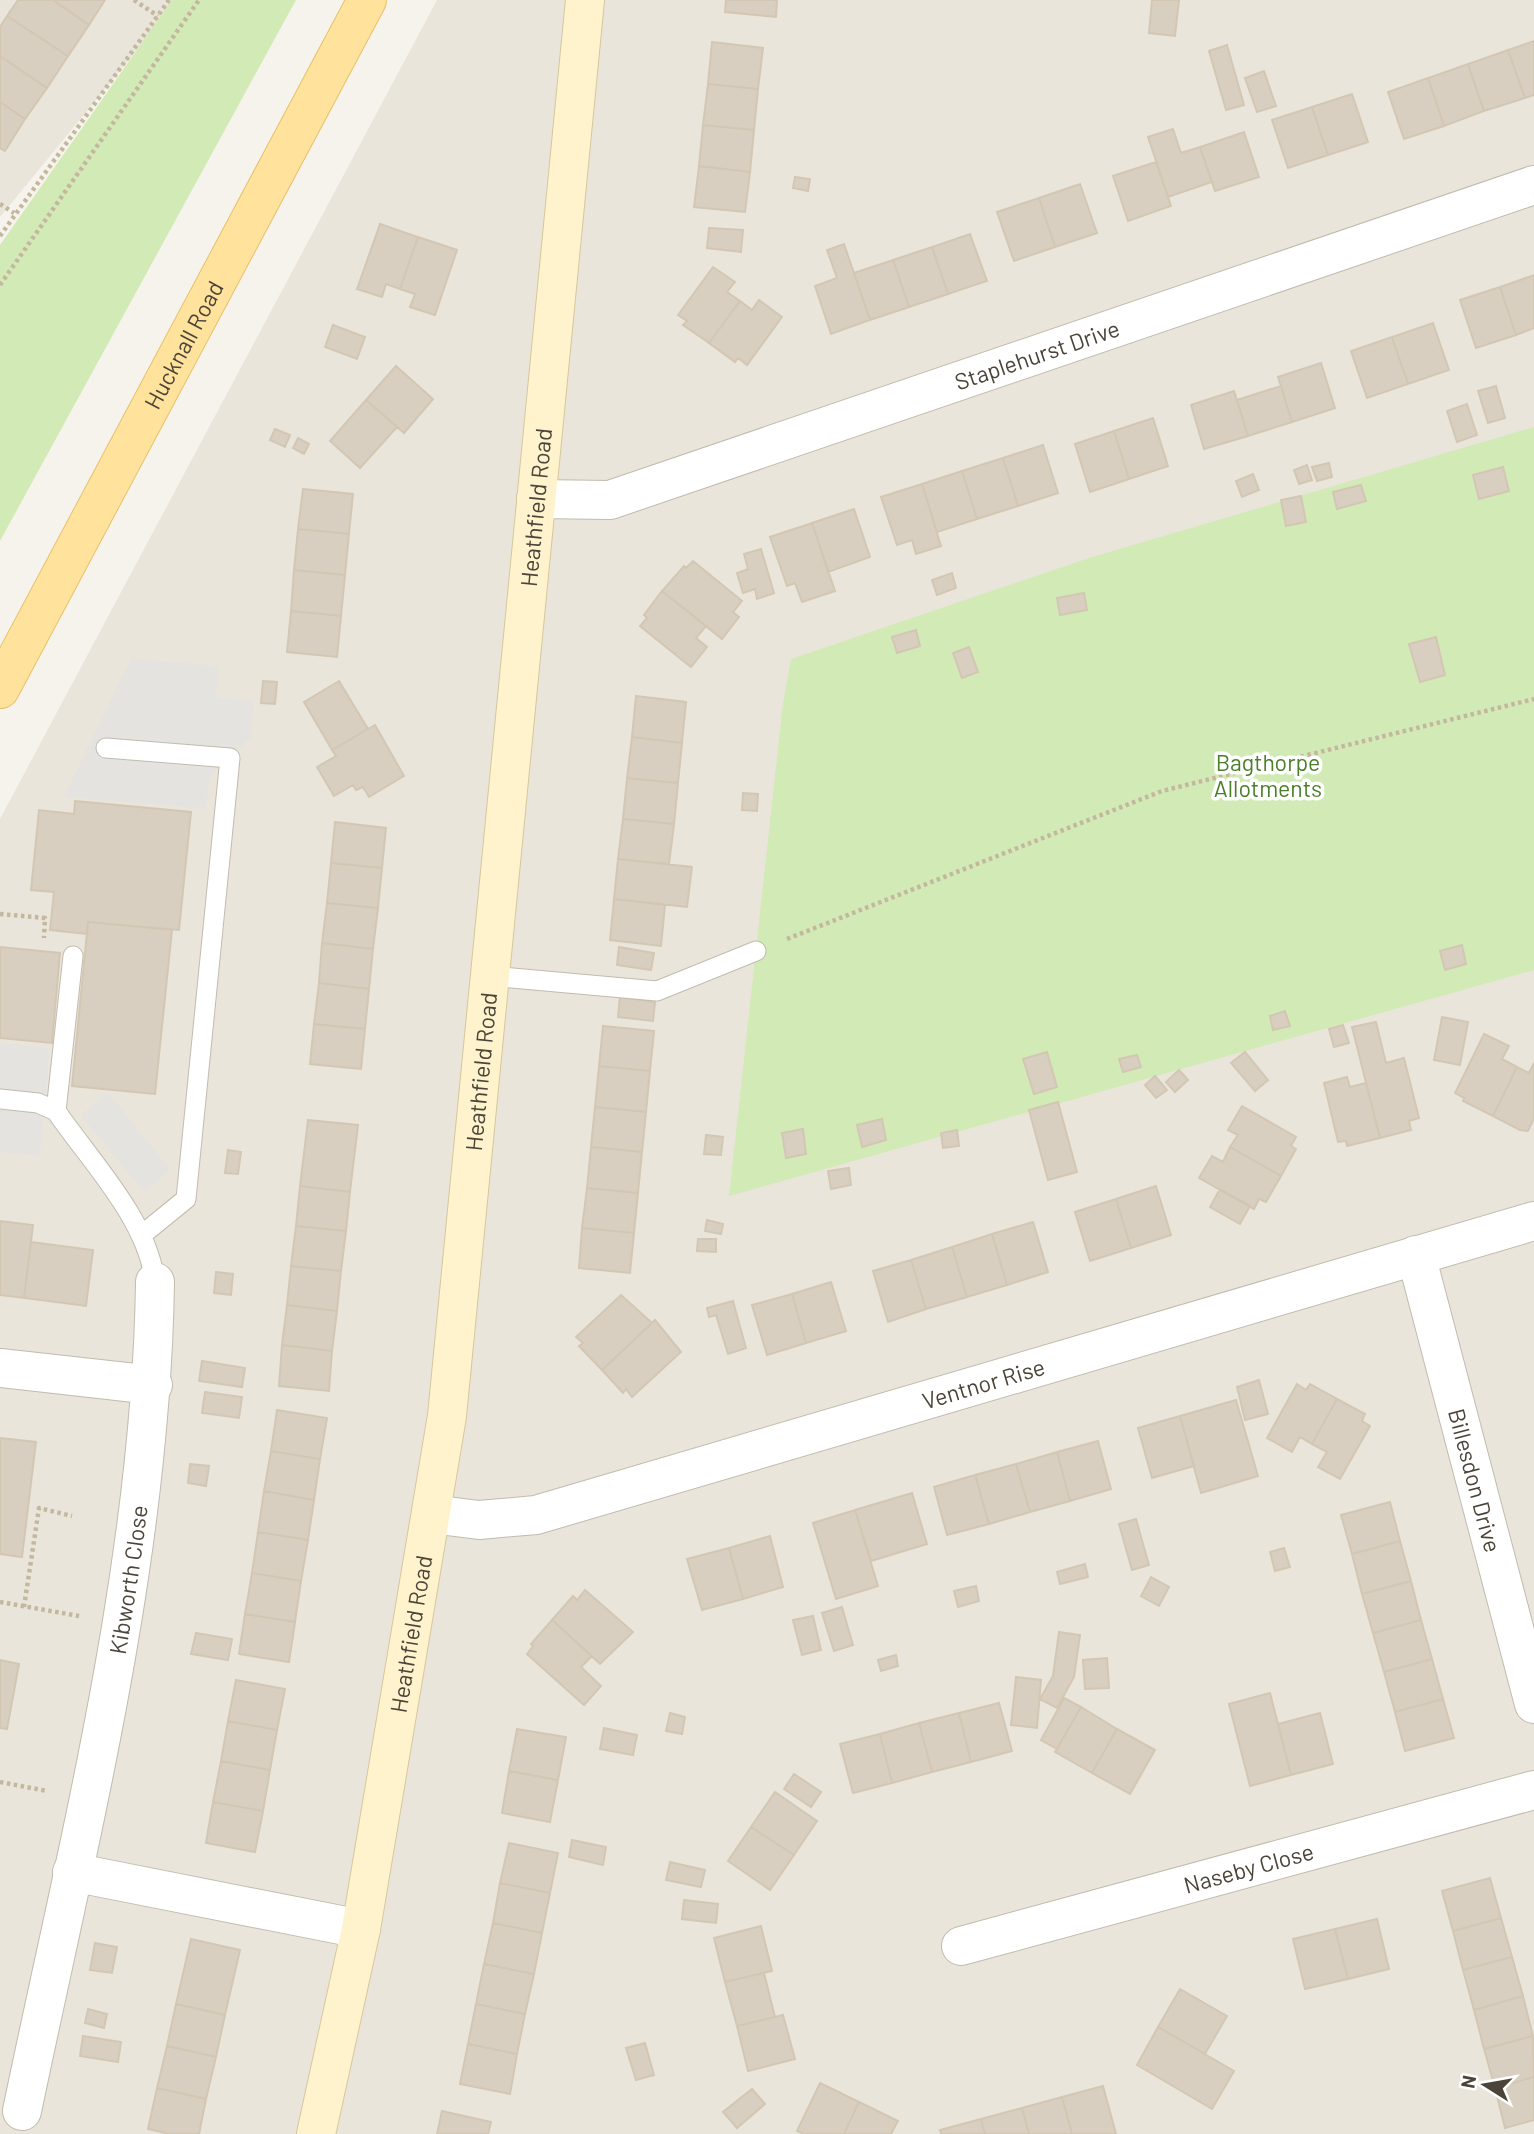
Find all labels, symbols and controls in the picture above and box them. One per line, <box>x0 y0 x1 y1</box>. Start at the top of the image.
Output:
street label: Hucknall Road <box>138 276 229 414</box>
street label: Staplehurst Drive <box>951 313 1123 396</box>
street label: Heathfield Road <box>514 427 557 588</box>
park label: Bagthorpe Allotments <box>1214 748 1322 802</box>
street label: Heathfield Road <box>459 991 502 1152</box>
street label: Ventnor Rise <box>919 1352 1048 1415</box>
street label: Billesdon Drive <box>1443 1405 1508 1555</box>
street label: Kibworth Close <box>103 1503 153 1656</box>
street label: Heathfield Road <box>383 1553 437 1715</box>
street label: Naseby Close <box>1180 1837 1317 1899</box>
north arrow <box>1450 2050 1520 2120</box>
text: N <box>1455 2073 1480 2090</box>

